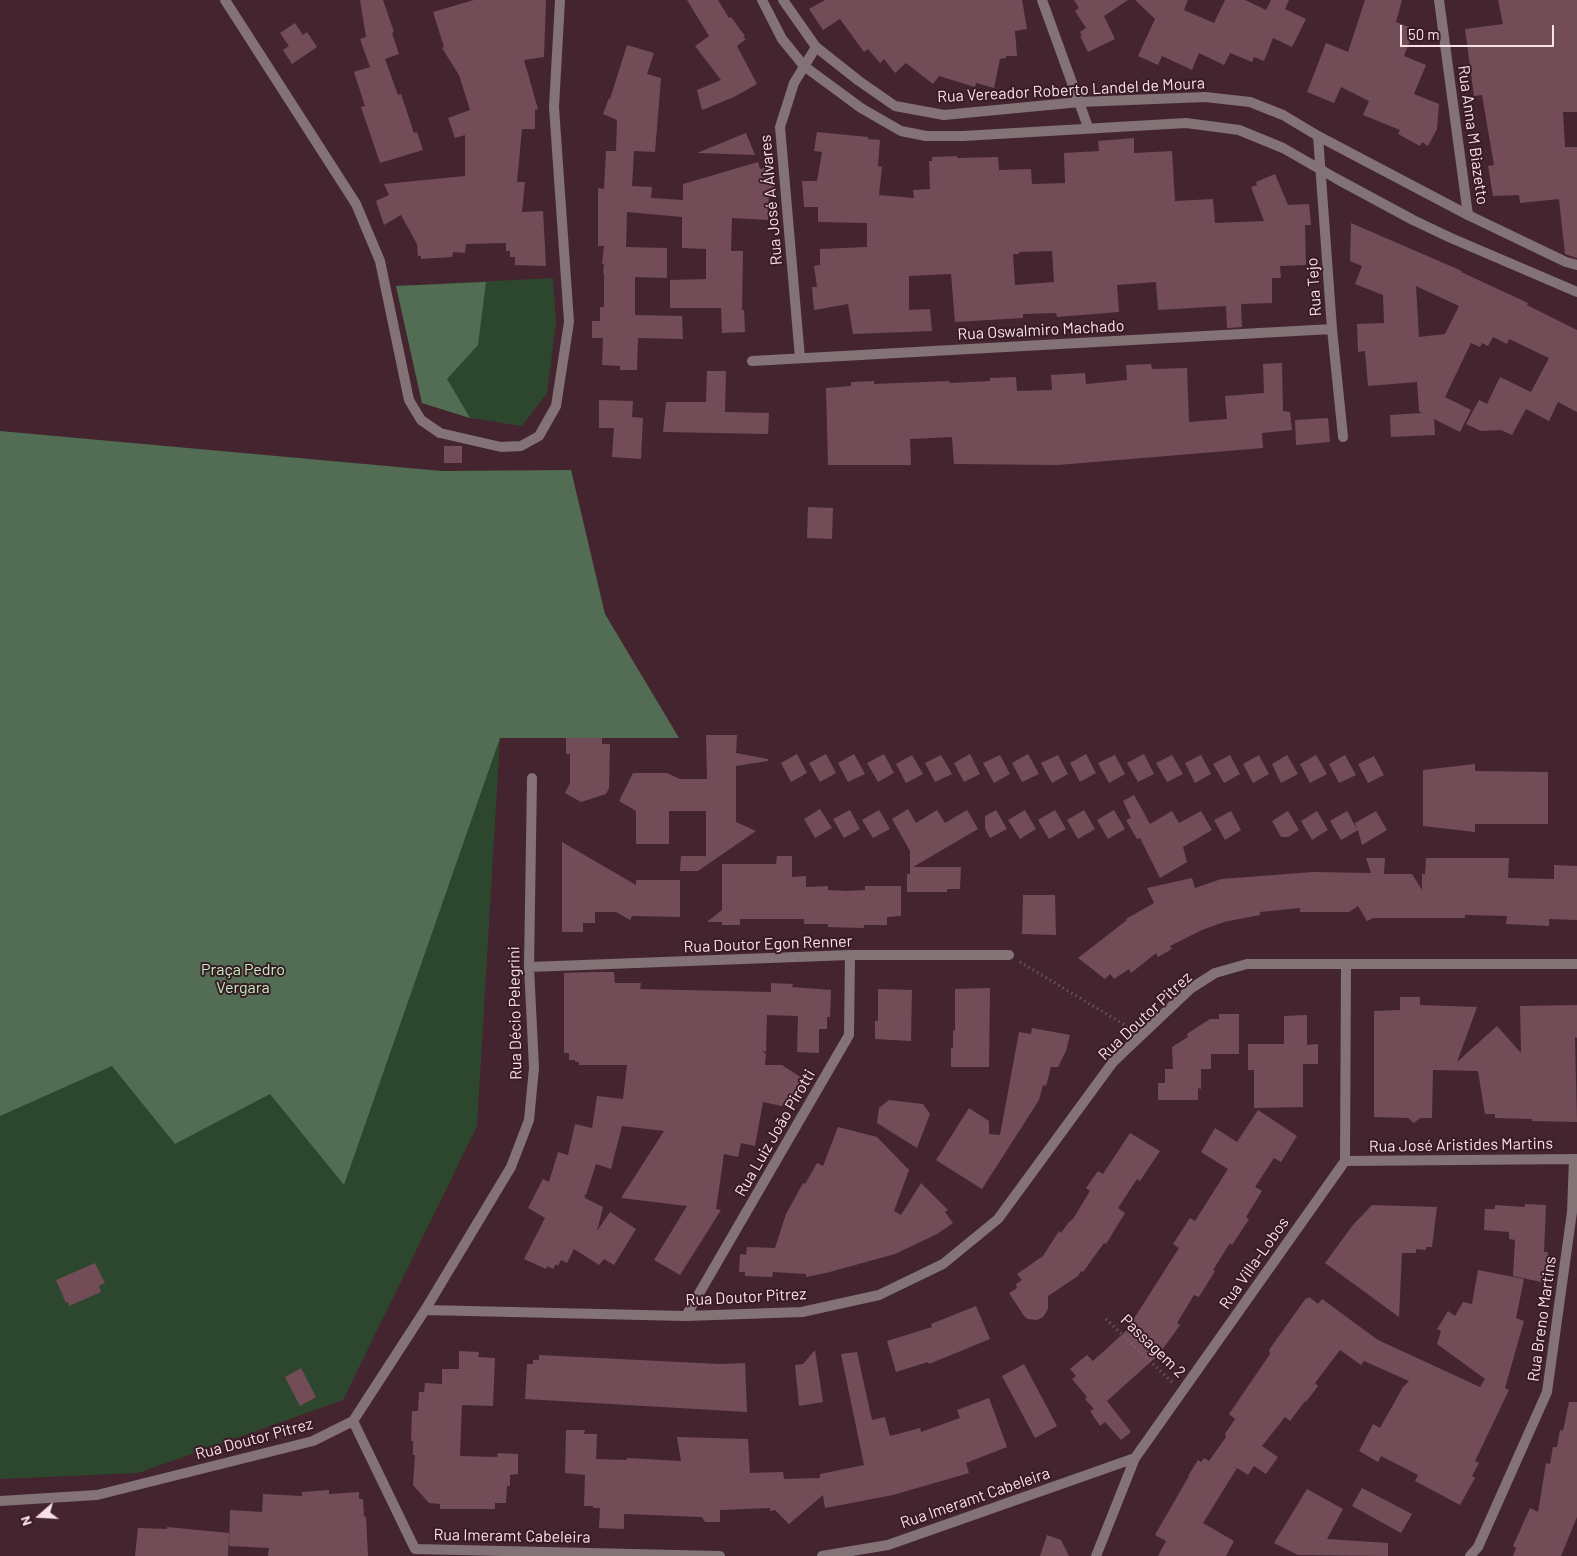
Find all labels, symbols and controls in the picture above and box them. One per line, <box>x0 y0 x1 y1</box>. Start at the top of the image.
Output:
scale bar <box>1402 15 1556 47</box>
text: 50 m <box>1408 25 1440 43</box>
street label: Rua Anna M Biazetto <box>1454 64 1492 206</box>
street label: Rua Vereador Roberto Landel de Moura <box>937 73 1205 107</box>
street label: Rua José A Álvares <box>756 134 786 266</box>
street label: Rua Tejo <box>1302 257 1326 317</box>
street label: Rua Oswalmiro Machado <box>957 316 1125 344</box>
street label: Rua Doutor Egon Renner <box>683 931 853 957</box>
street label: Rua Décio Pelegrini <box>504 946 526 1080</box>
park label: Praça Pedro Vergara <box>201 960 285 998</box>
street label: Rua Doutor Pitrez <box>1094 968 1196 1064</box>
street label: Rua Luiz João Pirotti <box>731 1066 819 1200</box>
street label: Rua José Aristides Martins <box>1369 1134 1553 1156</box>
street label: Rua Villa-Lobos <box>1215 1213 1293 1313</box>
street label: Rua Breno Martins <box>1524 1255 1560 1383</box>
street label: Rua Doutor Pitrez <box>685 1284 807 1310</box>
street label: Passagem 2 <box>1116 1310 1190 1382</box>
street label: Rua Doutor Pitrez <box>193 1414 315 1464</box>
street label: Rua Imeramt Cabeleira <box>898 1463 1052 1533</box>
north arrow <box>15 1491 65 1541</box>
text: N <box>16 1514 35 1528</box>
street label: Rua Imeramt Cabeleira <box>433 1525 591 1547</box>

